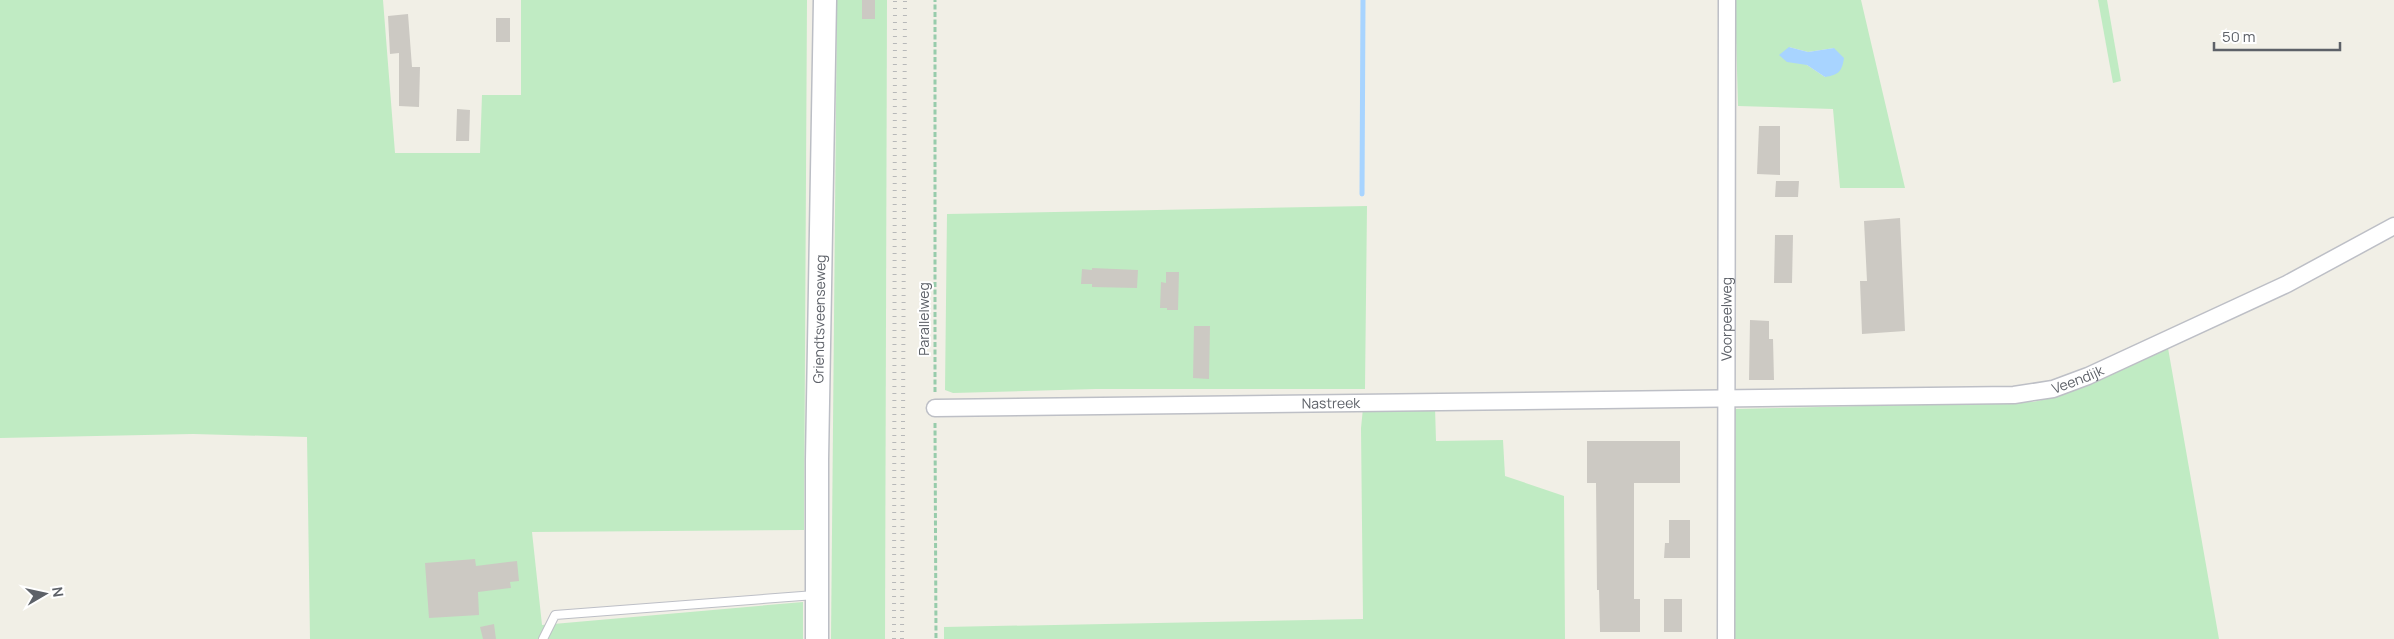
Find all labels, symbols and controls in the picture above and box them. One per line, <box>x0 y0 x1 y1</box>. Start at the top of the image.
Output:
scale bar <box>2214 20 2340 52</box>
text: 50 m <box>2222 26 2256 47</box>
street label: Griendtsveenseweg <box>808 254 830 384</box>
street label: Voorpeelweg <box>1716 277 1736 361</box>
street label: Parallelweg <box>914 282 933 356</box>
street label: Veendijk <box>2049 360 2107 398</box>
street label: Nastreek <box>1302 393 1361 413</box>
north arrow <box>20 569 70 619</box>
text: N <box>48 585 69 598</box>

